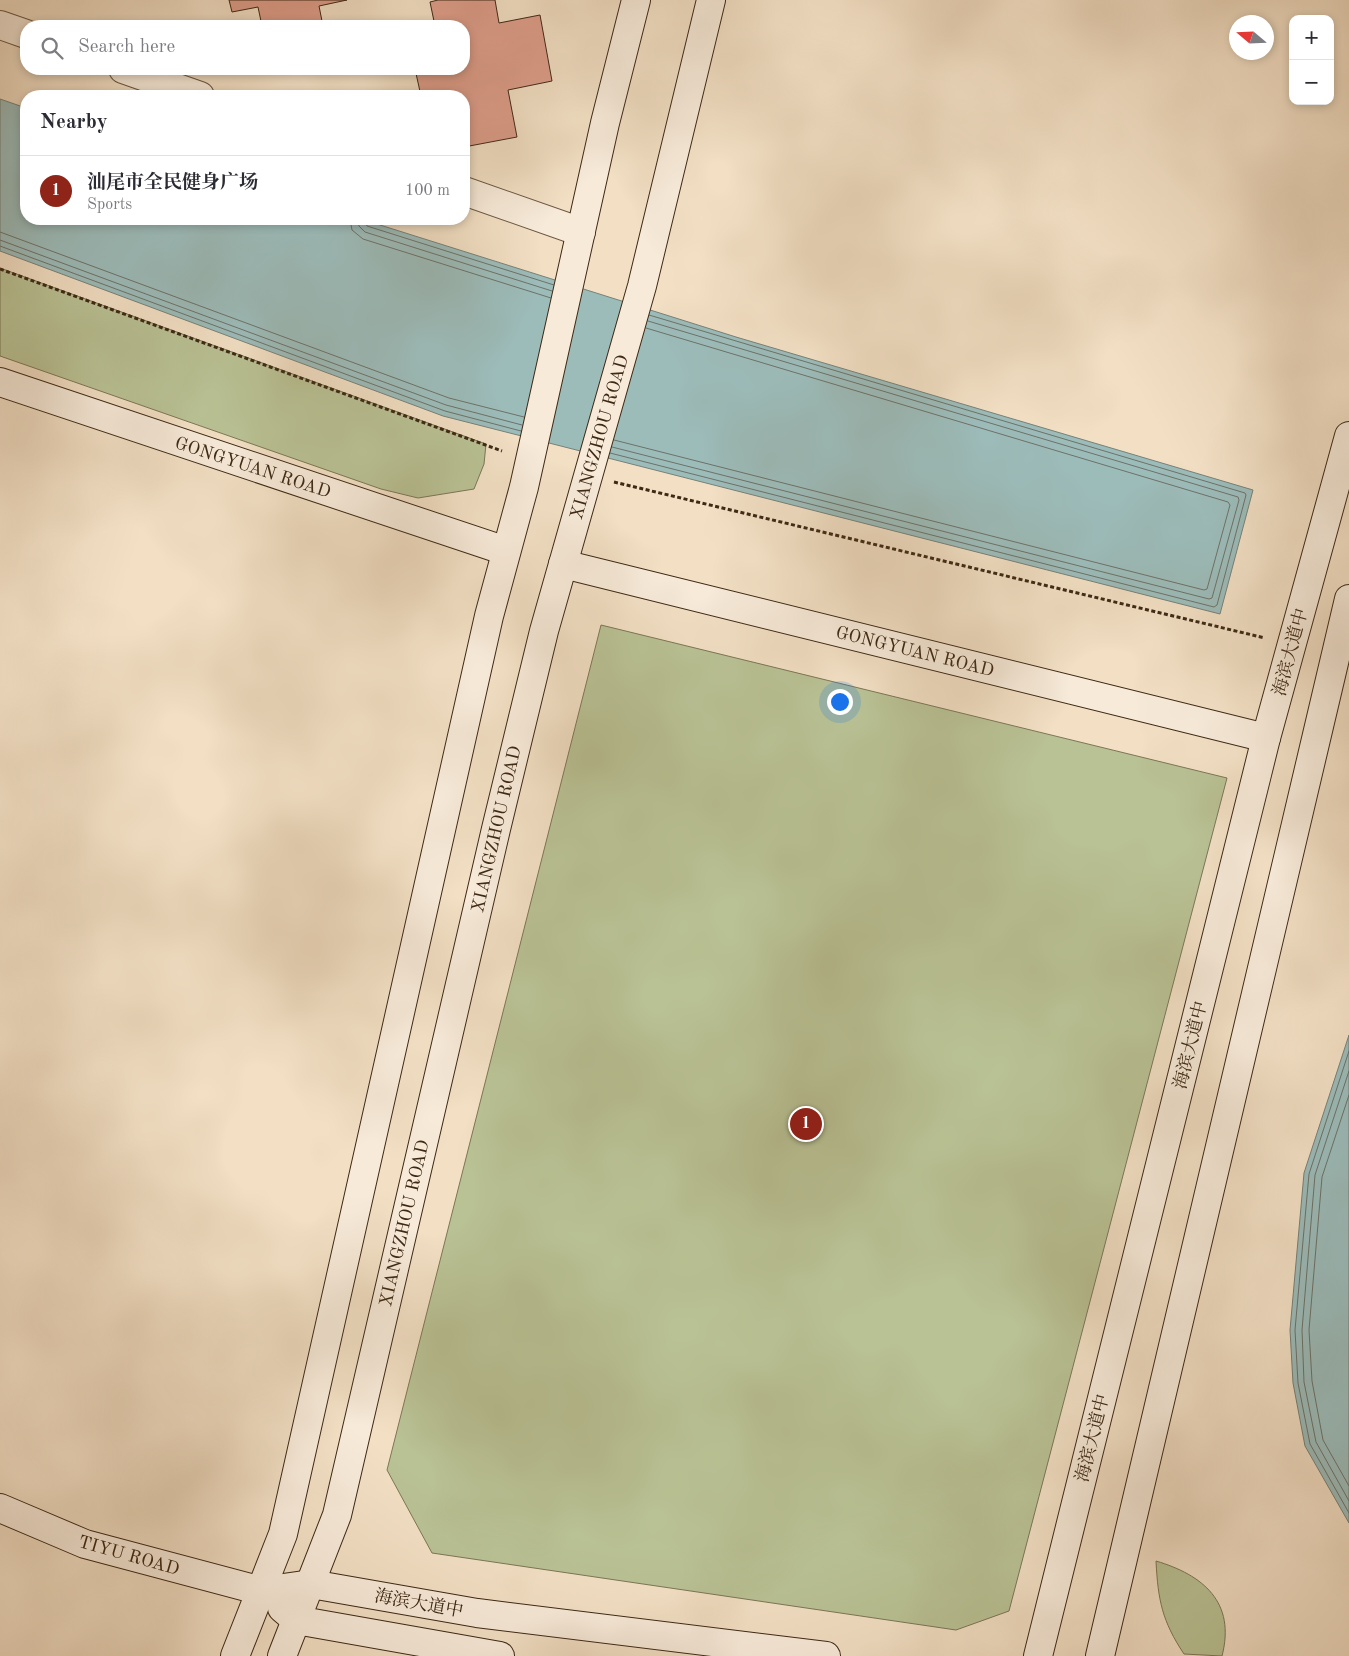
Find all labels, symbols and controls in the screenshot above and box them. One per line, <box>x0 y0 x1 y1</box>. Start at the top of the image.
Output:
north arrow <box>1229 15 1274 60</box>
map controls <box>1289 15 1334 105</box>
button: + <box>1289 15 1334 60</box>
search box <box>20 20 470 75</box>
icon: search <box>38 34 66 62</box>
text: Search here <box>78 38 175 57</box>
button: − <box>1289 60 1334 105</box>
text: Nearby <box>40 112 108 133</box>
text: 汕尾市全民健身广场 <box>87 174 258 193</box>
text: 1 <box>51 183 61 199</box>
text: 100 m <box>405 183 450 199</box>
text: Sports <box>87 197 132 213</box>
street label: XIANGZHOU ROAD <box>568 353 632 522</box>
street label: GONGYUAN ROAD <box>173 434 333 502</box>
street label: 海滨大道中 <box>1269 606 1311 698</box>
street label: GONGYUAN ROAD <box>834 624 996 680</box>
your location <box>827 689 853 715</box>
street label: XIANGZHOU ROAD <box>469 744 525 914</box>
street label: 海滨大道中 <box>1169 999 1211 1091</box>
pin: 1 <box>790 1105 822 1143</box>
street label: XIANGZHOU ROAD <box>377 1138 433 1308</box>
street label: 海滨大道中 <box>1071 1392 1113 1484</box>
street label: TIYU ROAD <box>76 1533 181 1579</box>
street label: 海滨大道中 <box>373 1585 465 1621</box>

